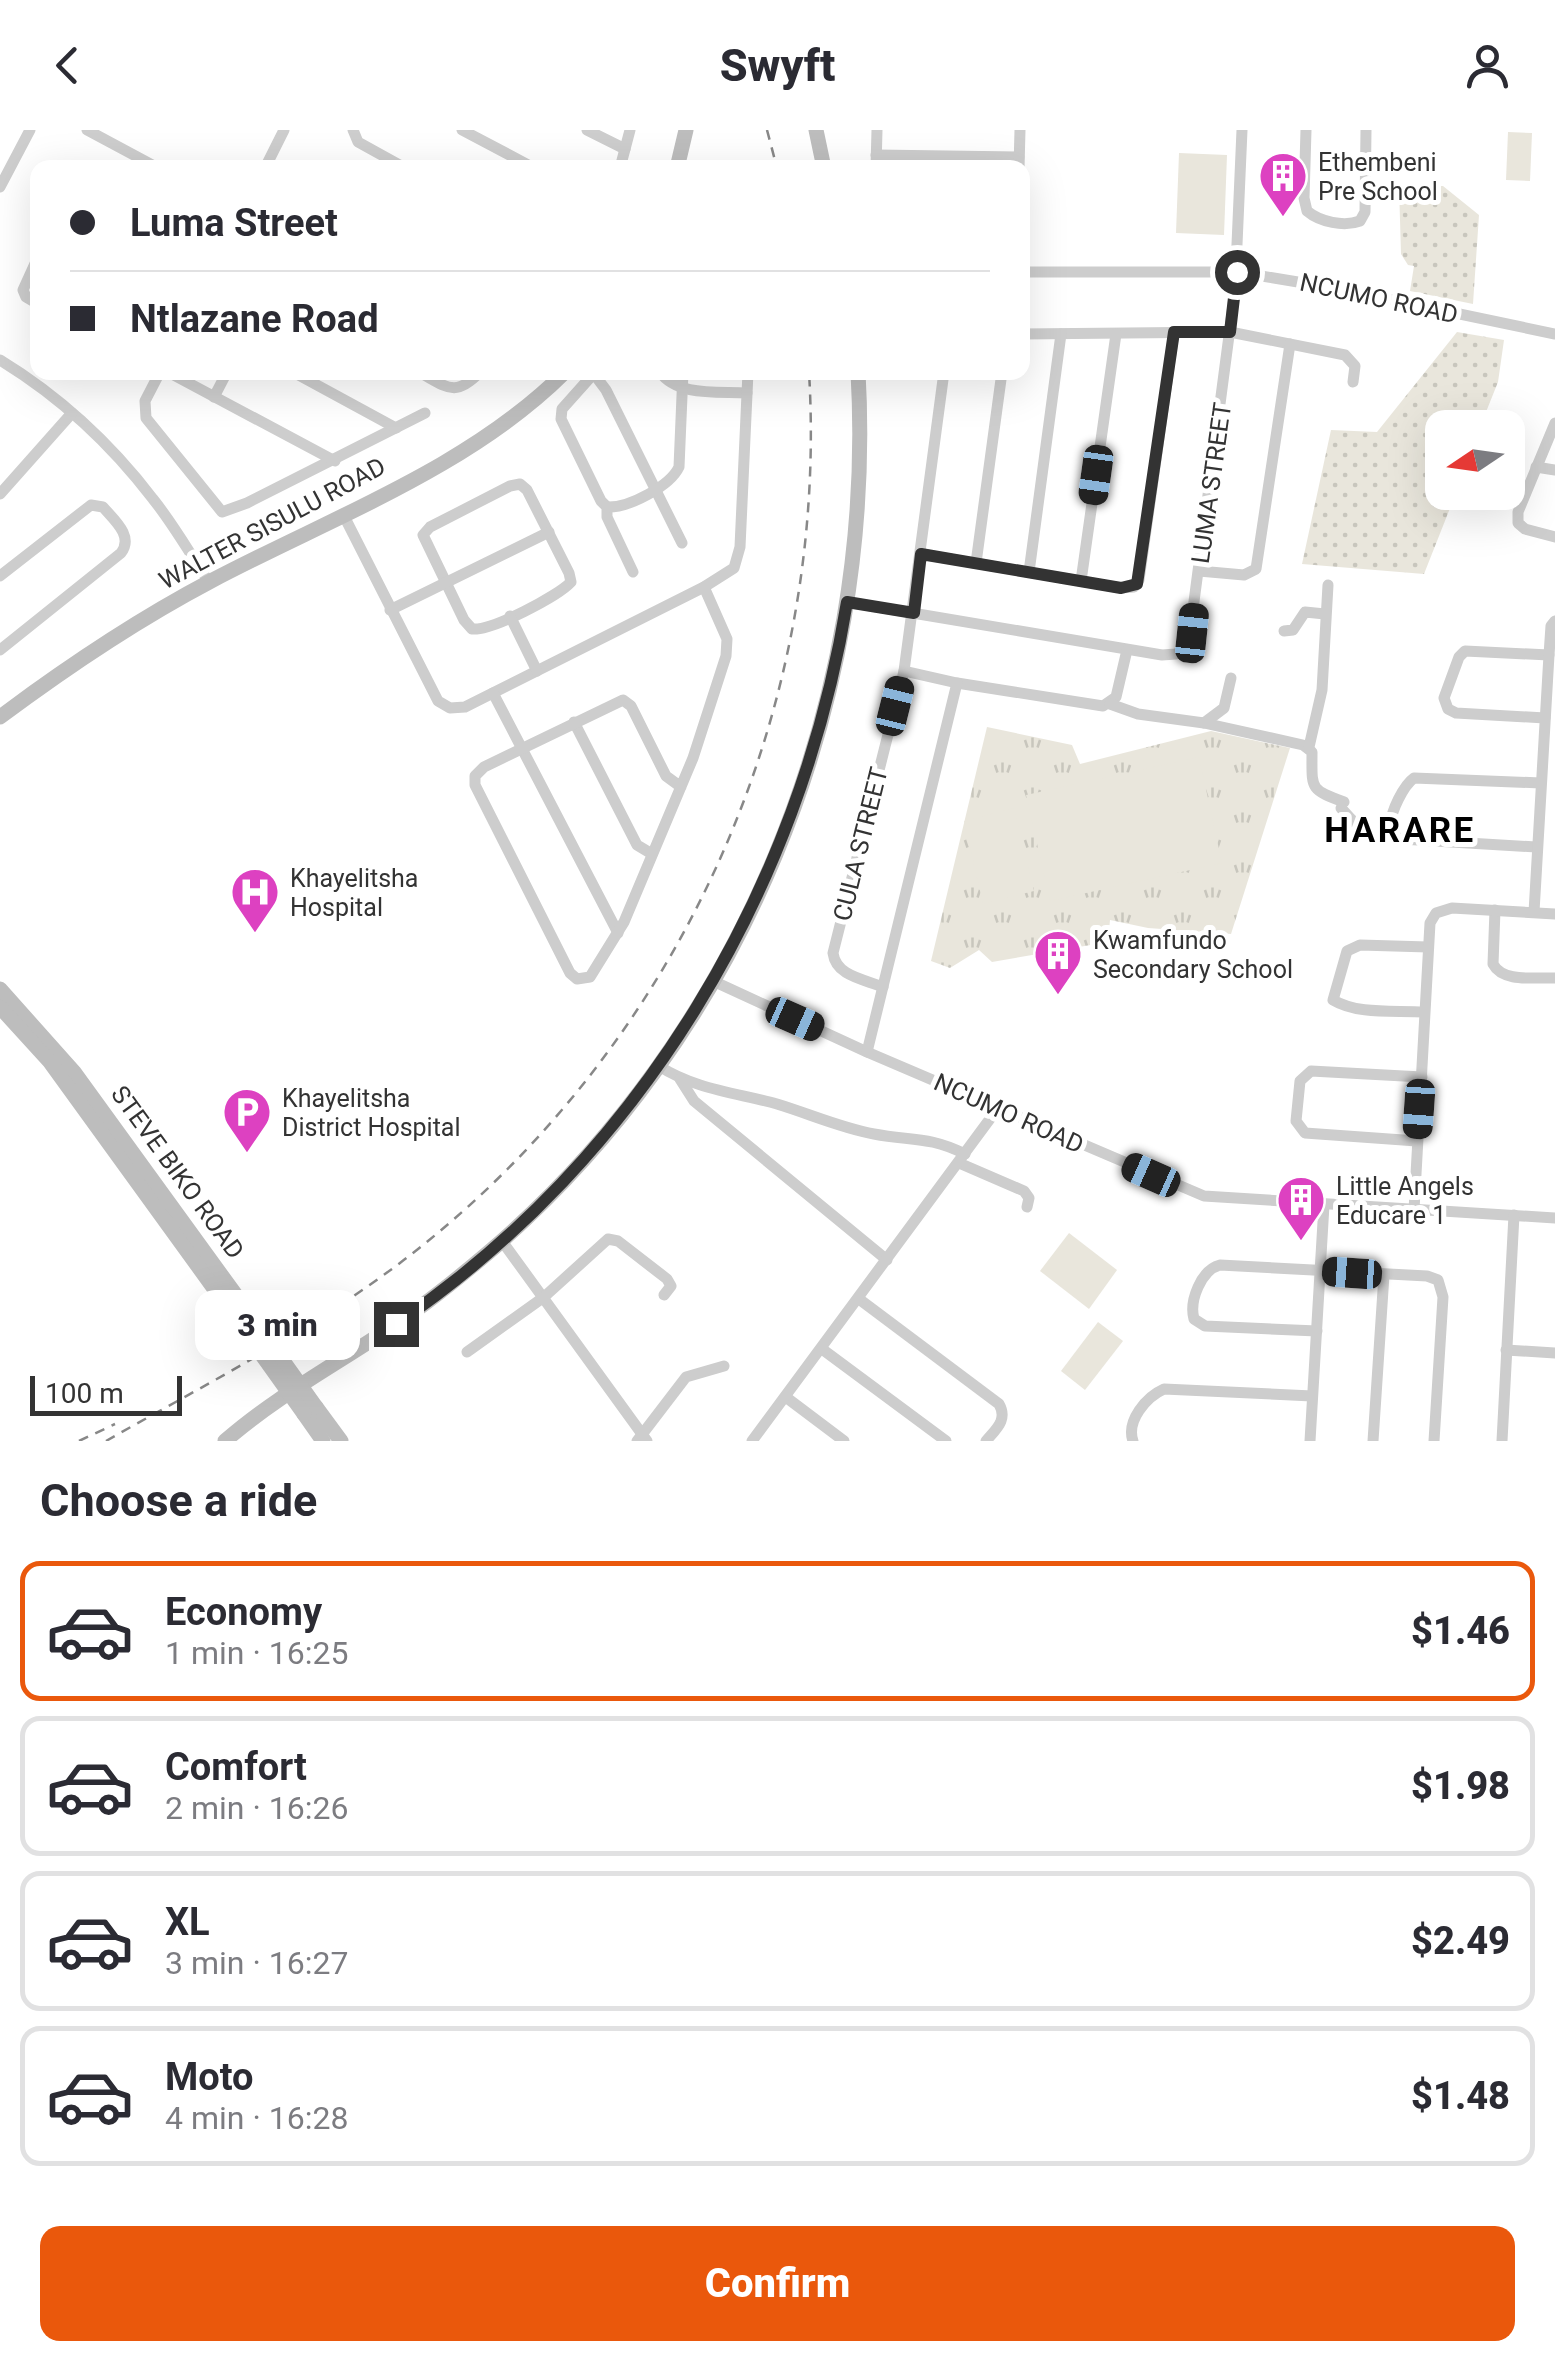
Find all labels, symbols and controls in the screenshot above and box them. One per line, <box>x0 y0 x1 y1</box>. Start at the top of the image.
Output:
icon: back <box>40 38 95 93</box>
icon: person <box>1460 38 1515 93</box>
text: Swyft <box>720 39 835 92</box>
place label: Ethembeni Pre School <box>1318 148 1438 206</box>
building icon: Ethembeni Pre School <box>1257 150 1309 218</box>
text: Luma Street <box>130 201 338 245</box>
route start <box>1215 250 1260 295</box>
street label: NCUMO ROAD <box>1297 268 1460 329</box>
text: Ntlazane Road <box>130 297 379 341</box>
street label: LUMA STREET <box>1186 401 1237 565</box>
north arrow <box>1425 410 1525 510</box>
map controls <box>1425 410 1525 510</box>
car <box>1077 443 1115 507</box>
street label: WALTER SISULU ROAD <box>154 452 390 595</box>
car <box>1174 602 1210 664</box>
car <box>873 673 917 739</box>
street label: CULA STREET <box>827 764 894 924</box>
district label: HARARE <box>1324 810 1476 851</box>
place label: Khayelitsha Hospital <box>290 864 418 922</box>
hospital icon: Khayelitsha Hospital <box>229 866 281 934</box>
place label: Kwamfundo Secondary School <box>1093 926 1293 984</box>
building icon: Kwamfundo Secondary School <box>1032 928 1084 996</box>
car <box>761 993 829 1045</box>
street label: NCUMO ROAD <box>930 1068 1088 1159</box>
car <box>1402 1078 1436 1140</box>
street label: STEVE BIKO ROAD <box>105 1080 250 1264</box>
place label: Khayelitsha District Hospital <box>282 1084 461 1142</box>
parking icon: Khayelitsha District Hospital <box>221 1086 273 1154</box>
car <box>1117 1149 1185 1201</box>
place label: Little Angels Educare 1 <box>1336 1172 1474 1230</box>
building icon: Little Angels Educare 1 <box>1275 1174 1327 1242</box>
car <box>1321 1256 1383 1290</box>
callout: 3 min <box>196 1289 361 1359</box>
route end <box>374 1302 419 1347</box>
text: 3 min <box>237 1306 318 1344</box>
scale bar <box>30 1371 182 1416</box>
text: 100 m <box>45 1377 124 1410</box>
text: Choose a ride <box>40 1474 317 1527</box>
icon: car <box>45 1586 135 1676</box>
text: Economy <box>165 1590 322 1634</box>
text: $1.46 <box>1411 1609 1510 1653</box>
text: 1 min · 16:25 <box>165 1634 348 1672</box>
icon: car <box>45 1741 135 1831</box>
text: Comfort <box>165 1745 307 1789</box>
text: $1.98 <box>1411 1764 1510 1808</box>
text: 2 min · 16:26 <box>165 1789 348 1827</box>
icon: car <box>45 1896 135 1986</box>
text: XL <box>165 1900 210 1944</box>
text: $2.49 <box>1411 1919 1510 1963</box>
text: 3 min · 16:27 <box>165 1944 348 1982</box>
icon: car <box>45 2051 135 2141</box>
text: Moto <box>165 2055 254 2099</box>
text: $1.48 <box>1411 2074 1510 2118</box>
text: 4 min · 16:28 <box>165 2099 348 2137</box>
button: Confirm <box>40 2226 1515 2341</box>

